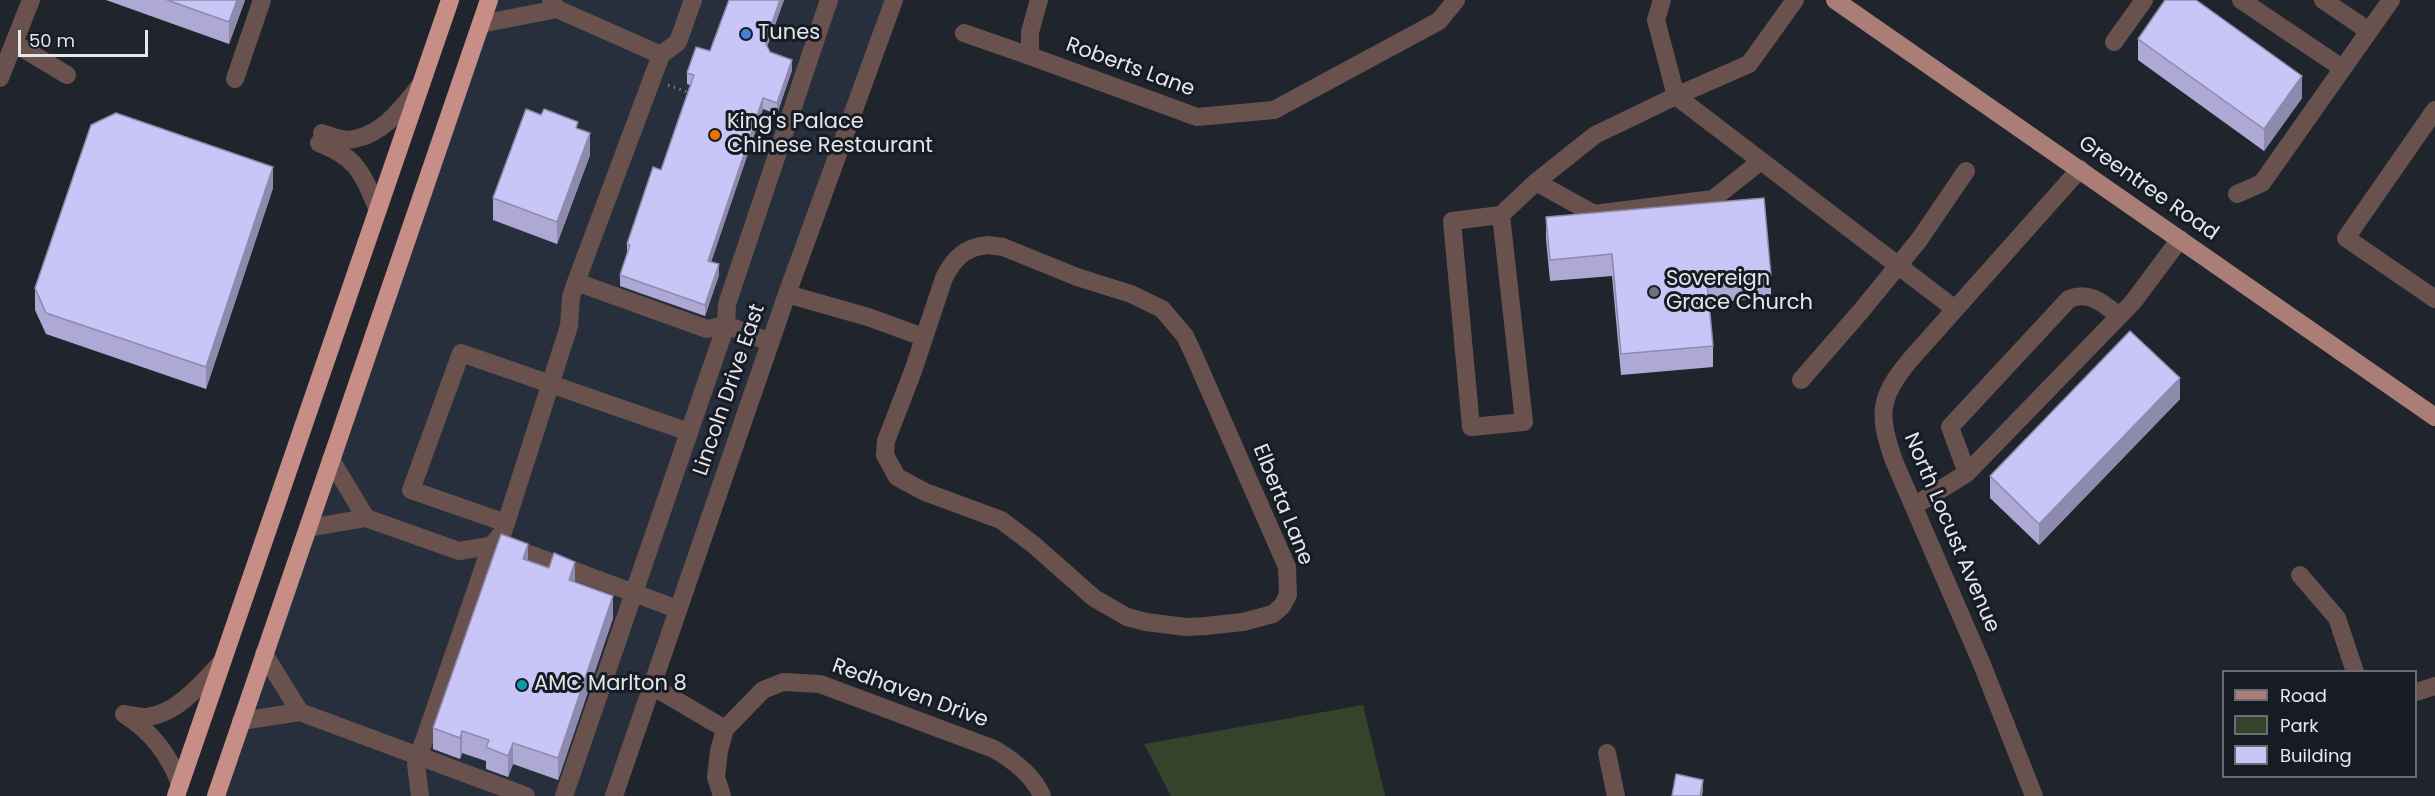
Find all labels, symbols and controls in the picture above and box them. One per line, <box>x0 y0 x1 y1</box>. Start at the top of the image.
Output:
scale bar <box>21 18 152 56</box>
place label: Tunes <box>758 21 820 47</box>
marker: Tunes <box>739 27 753 41</box>
text: 50 m <box>29 28 75 53</box>
street label: Roberts Lane <box>1062 33 1198 103</box>
place label: King's Palace Chinese Restaurant <box>727 110 933 160</box>
marker: King's Palace Chinese Restaurant <box>708 128 722 142</box>
street label: Greentree Road <box>2073 131 2223 247</box>
place label: Sovereign Grace Church <box>1666 267 1813 317</box>
marker: Sovereign Grace Church <box>1647 285 1661 299</box>
street label: Lincoln Drive East <box>689 301 771 479</box>
street label: North Locust Avenue <box>1897 429 2005 637</box>
street label: Elberta Lane <box>1246 441 1318 569</box>
street label: Redhaven Drive <box>829 654 991 734</box>
legend <box>2222 670 2417 778</box>
place label: AMC Marlton 8 <box>534 672 687 698</box>
marker: AMC Marlton 8 <box>515 678 529 692</box>
text: Road <box>2280 683 2327 708</box>
text: Park <box>2280 713 2319 738</box>
text: Building <box>2280 743 2352 768</box>

